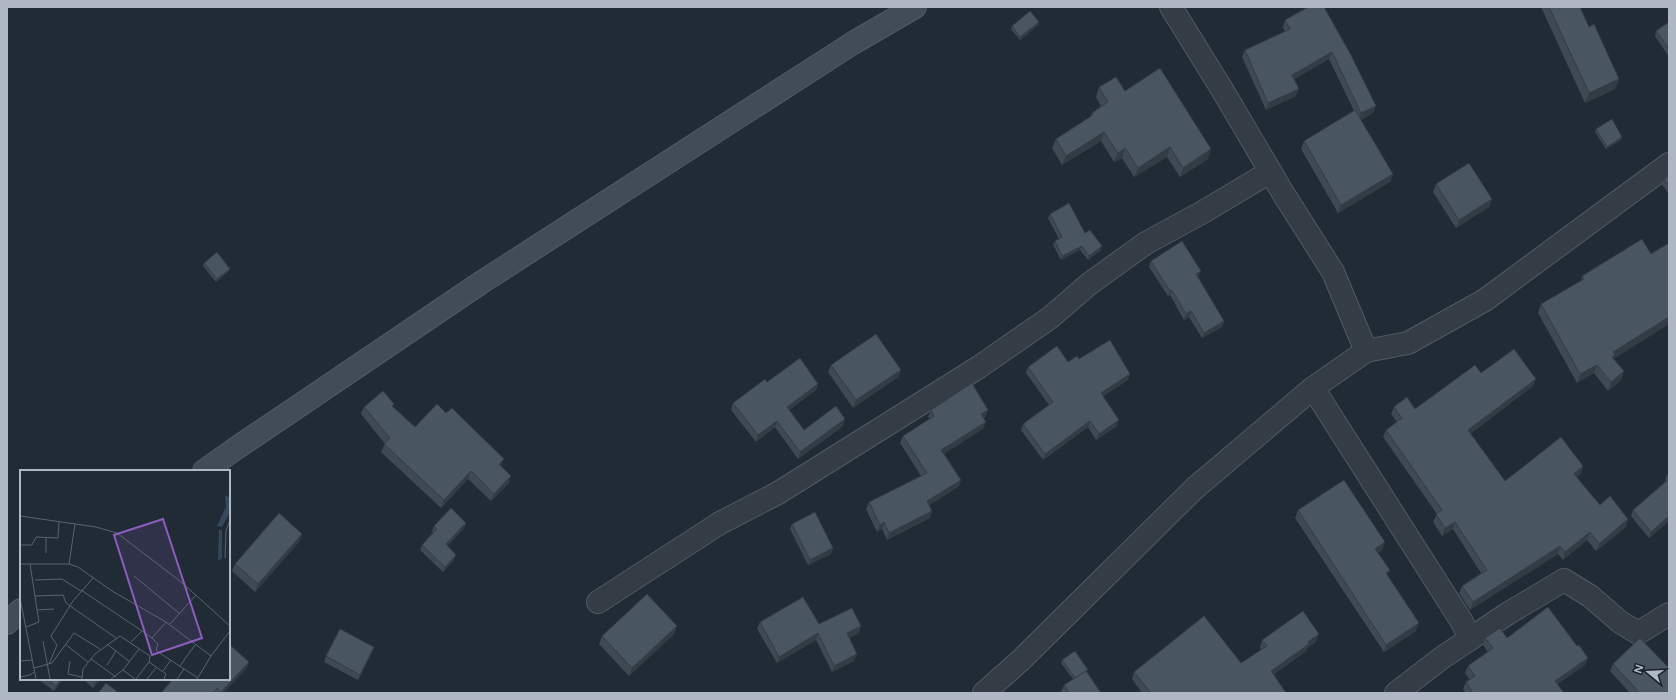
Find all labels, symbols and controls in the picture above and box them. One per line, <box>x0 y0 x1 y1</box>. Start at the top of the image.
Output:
inset map <box>20 470 230 680</box>
north arrow <box>1628 652 1668 692</box>
text: N <box>1631 663 1646 675</box>

